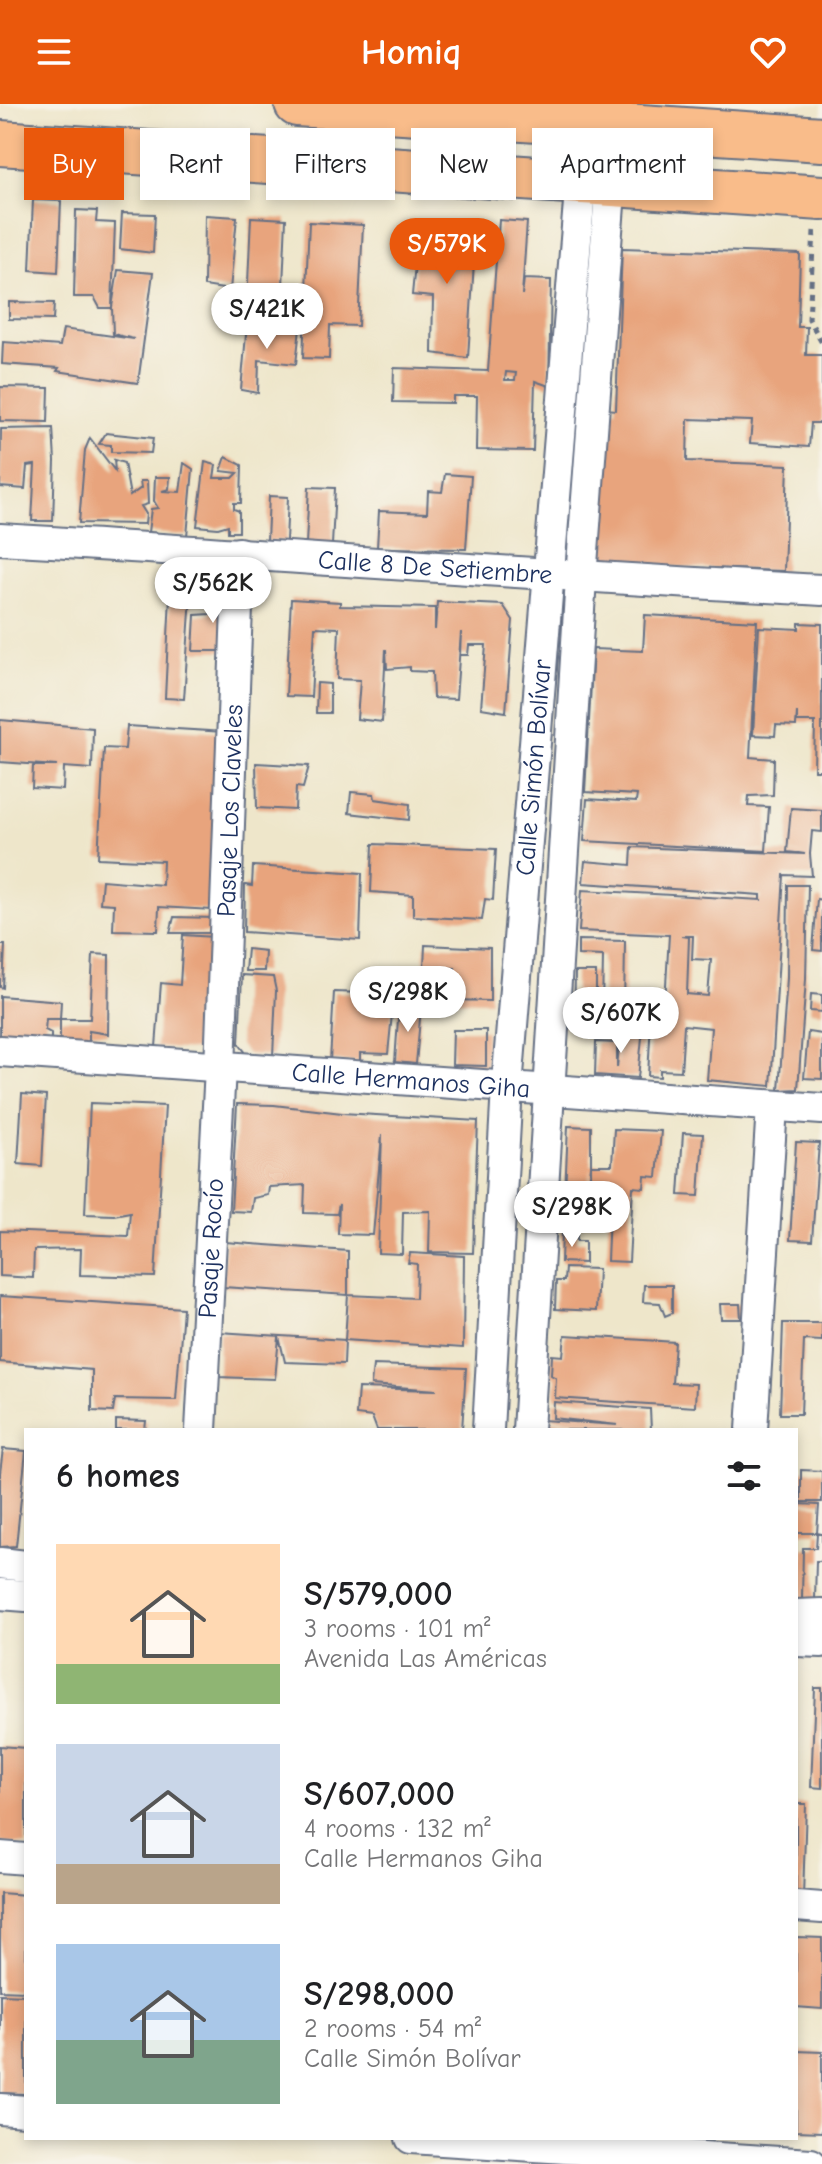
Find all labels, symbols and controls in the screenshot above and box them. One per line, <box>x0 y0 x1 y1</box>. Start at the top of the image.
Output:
icon: menu <box>32 30 76 74</box>
icon: heart <box>746 30 790 74</box>
text: Homiq <box>361 32 461 73</box>
chip: Buy <box>24 128 124 200</box>
chip: Rent <box>140 128 250 200</box>
chip: Filters <box>266 128 395 200</box>
chip: New <box>411 128 516 200</box>
chip: Apartment <box>532 128 713 200</box>
pin: S/579K <box>382 218 512 286</box>
text: S/579K <box>408 229 486 259</box>
pin: S/421K <box>202 283 332 351</box>
text: S/421K <box>229 294 305 324</box>
street label: Calle 8 De Setiembre <box>317 545 553 590</box>
pin: S/562K <box>148 557 278 625</box>
text: S/562K <box>173 568 253 598</box>
street label: Calle Simón Bolívar <box>510 658 558 877</box>
street label: Pasaje Los Claveles <box>212 704 249 918</box>
pin: S/298K <box>343 966 473 1034</box>
text: S/298K <box>368 977 448 1007</box>
pin: S/607K <box>556 987 686 1055</box>
text: S/607K <box>581 998 661 1028</box>
street label: Calle Hermanos Giha <box>291 1058 531 1104</box>
street label: Pasaje Rocío <box>193 1178 230 1319</box>
pin: S/298K <box>507 1181 637 1249</box>
text: S/298K <box>532 1192 612 1222</box>
icon: filters <box>722 1454 766 1498</box>
text: 6 homes <box>56 1456 180 1496</box>
text: S/579,000 <box>304 1574 453 1614</box>
icon: home <box>120 1576 216 1672</box>
text: 3 rooms · 101 m² <box>304 1614 491 1644</box>
text: Avenida Las Américas <box>304 1644 547 1674</box>
text: S/607,000 <box>304 1774 455 1814</box>
icon: home <box>120 1776 216 1872</box>
text: 4 rooms · 132 m² <box>304 1814 491 1844</box>
text: Calle Hermanos Giha <box>304 1844 543 1874</box>
text: S/298,000 <box>304 1974 454 2014</box>
icon: home <box>120 1976 216 2072</box>
text: 2 rooms · 54 m² <box>304 2014 481 2044</box>
text: Calle Simón Bolívar <box>304 2044 521 2074</box>

